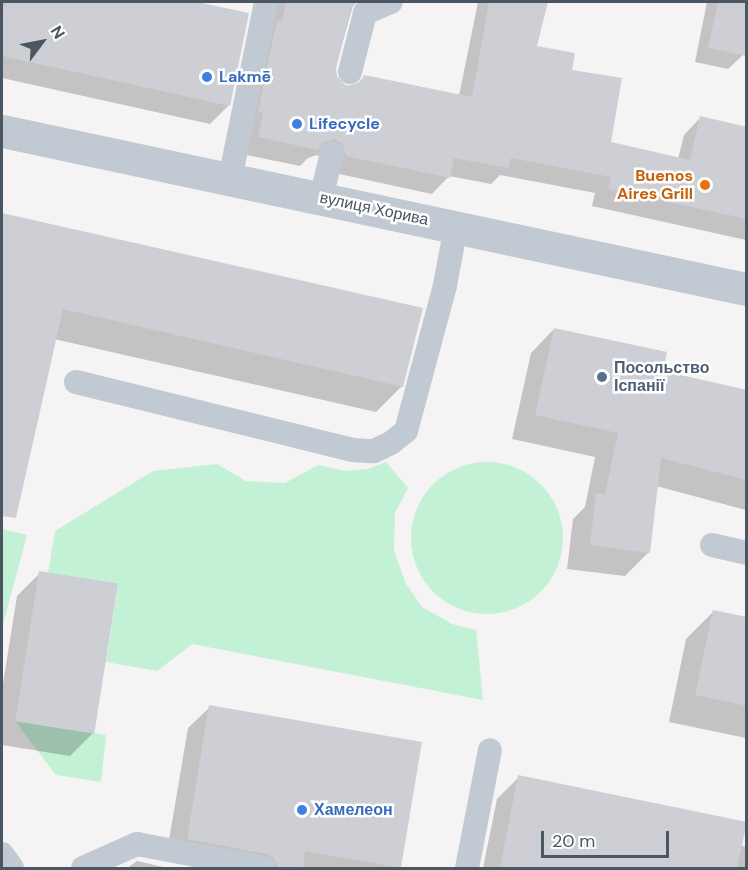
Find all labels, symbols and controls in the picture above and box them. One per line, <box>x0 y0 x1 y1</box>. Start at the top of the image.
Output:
north arrow <box>12 12 72 72</box>
text: N <box>46 22 70 43</box>
place label: Lakmē <box>219 67 271 87</box>
marker: Lakmē <box>200 70 214 84</box>
place label: Lifecycle <box>309 114 380 134</box>
marker: Lifecycle <box>290 117 304 131</box>
place label: Buenos Aires Grill <box>617 166 693 204</box>
marker: Buenos Aires Grill <box>698 178 712 192</box>
street label: вулиця Хорива <box>318 188 430 230</box>
place label: Посольство Іспанії <box>614 358 709 396</box>
marker: Посольство Іспанії <box>595 370 609 384</box>
place label: Хамелеон <box>314 800 393 820</box>
marker: Хамелеон <box>295 803 309 817</box>
scale bar <box>544 819 672 857</box>
text: 20 m <box>552 829 595 853</box>

